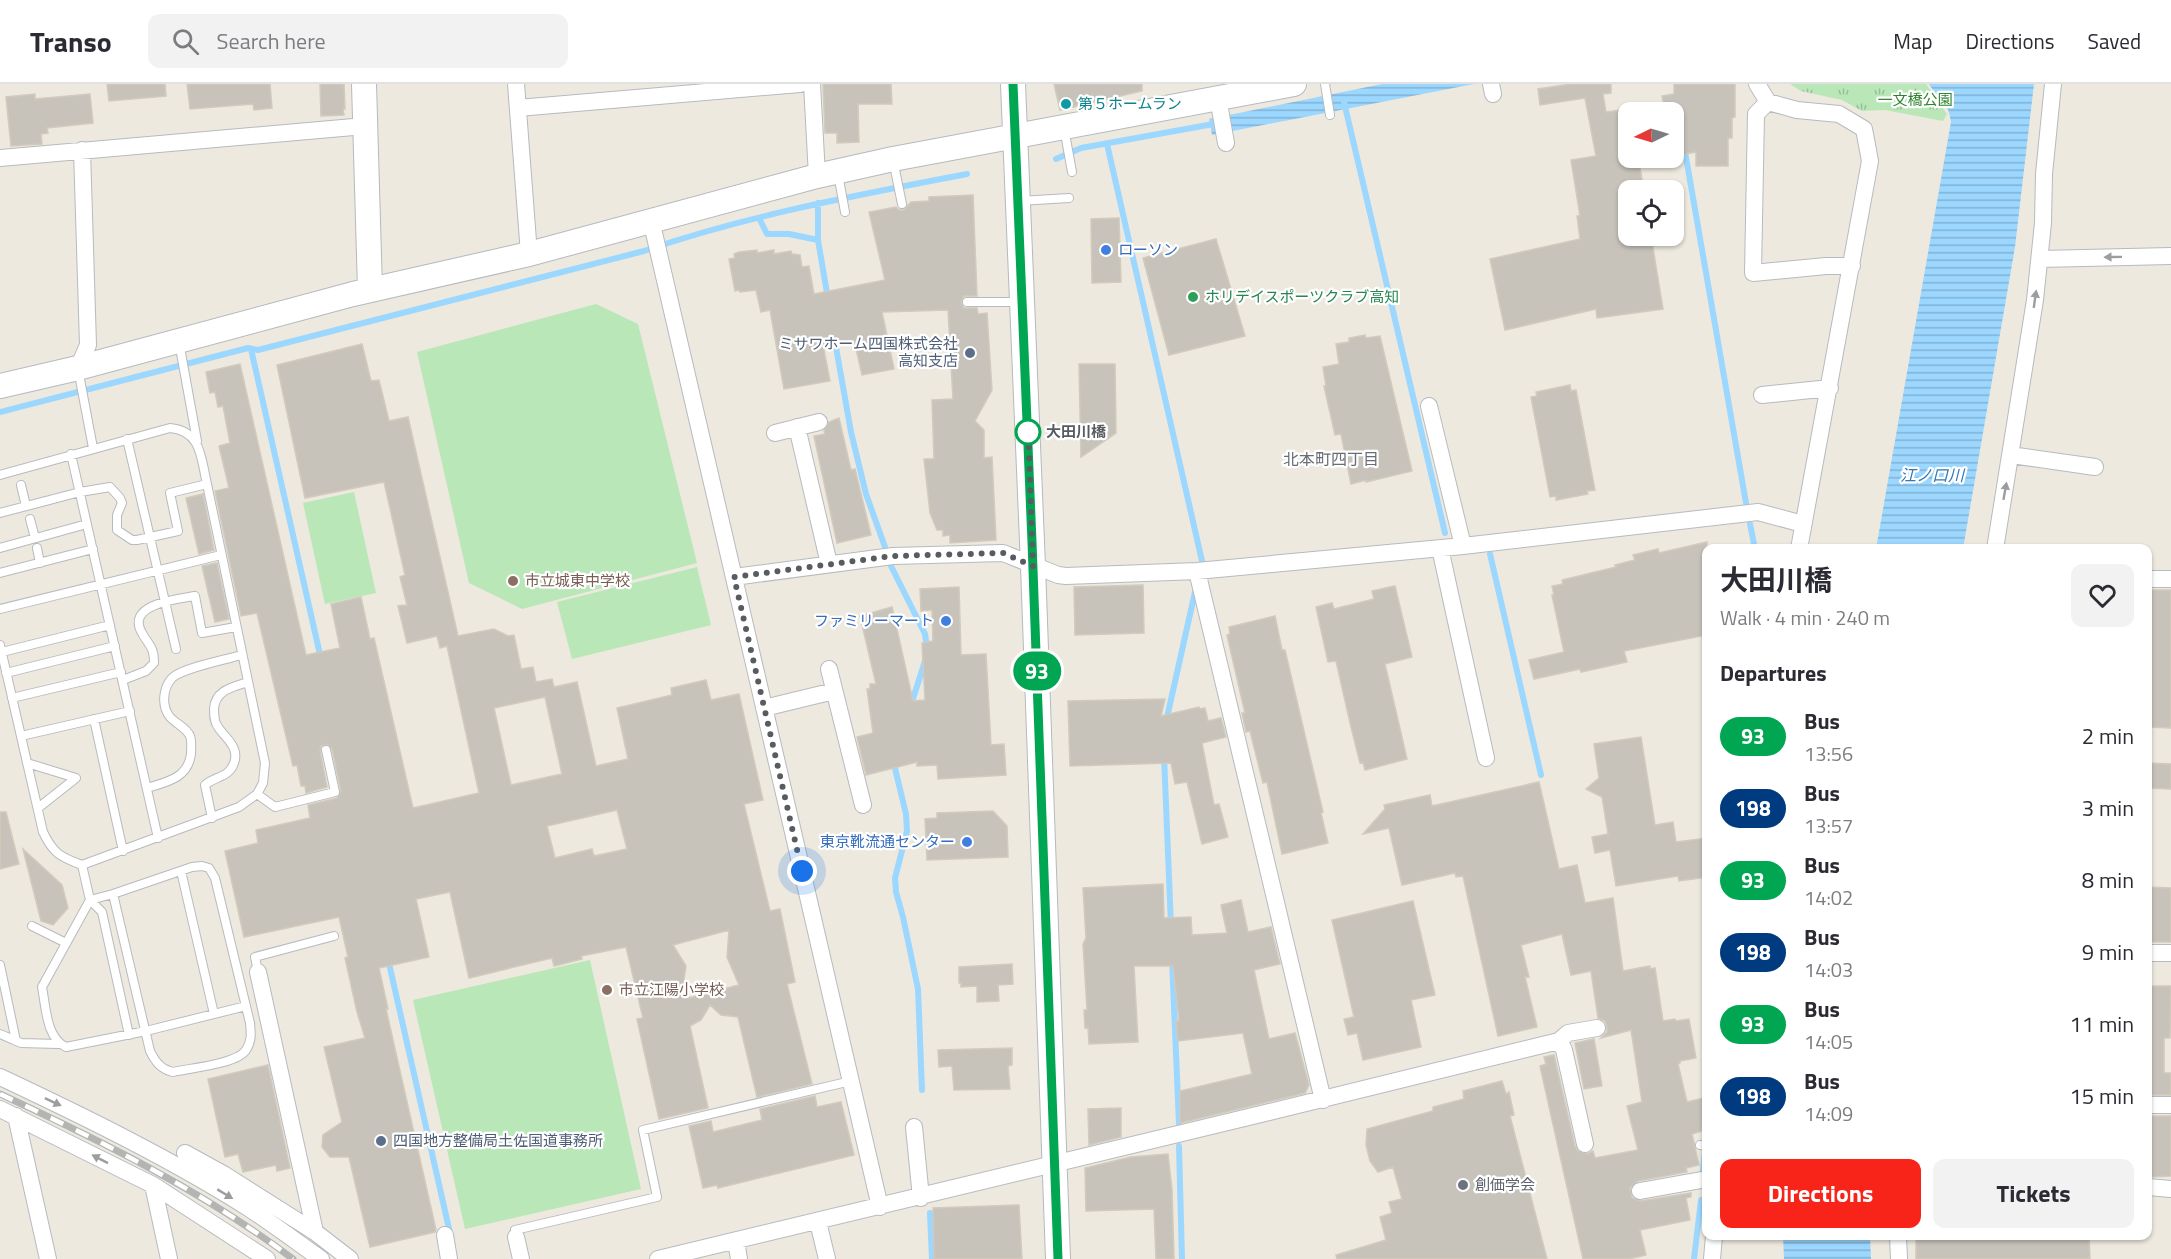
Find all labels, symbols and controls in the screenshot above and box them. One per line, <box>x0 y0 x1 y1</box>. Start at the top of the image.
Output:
search box <box>148 14 568 68</box>
text: Transo <box>30 20 112 63</box>
text: Search here <box>217 24 326 58</box>
icon: search <box>169 25 202 58</box>
text: Map <box>1893 25 1933 57</box>
text: Directions <box>1966 25 2055 57</box>
text: Saved <box>2088 25 2141 57</box>
park label: 一文橋公園 <box>1877 88 1953 111</box>
place label: 第５ホームラン <box>1078 92 1182 115</box>
marker: 第５ホームラン <box>1059 97 1073 111</box>
north arrow <box>1618 102 1684 168</box>
map controls <box>1618 102 1684 246</box>
button: locate <box>1618 180 1684 246</box>
place label: ローソン <box>1118 238 1178 261</box>
marker: ローソン <box>1099 243 1113 257</box>
one-way arrow <box>2103 253 2122 262</box>
place label: ホリデイスポーツクラブ高知 <box>1205 285 1399 308</box>
one-way arrow <box>2031 289 2040 308</box>
marker: ホリデイスポーツクラブ高知 <box>1186 290 1200 304</box>
place label: ミサワホーム四国株式会社 高知支店 <box>778 332 958 372</box>
marker: ミサワホーム四国株式会社 高知支店 <box>963 346 977 360</box>
marker: 大田川橋 <box>1015 419 1041 445</box>
place label: 大田川橋 <box>1046 420 1107 443</box>
district label: 北本町四丁目 <box>1283 447 1379 471</box>
water label: 江ノ口川 <box>1900 463 1966 487</box>
one-way arrow <box>2001 482 2010 501</box>
text: 大田川橋 <box>1720 558 1832 601</box>
button: heart <box>2071 564 2134 627</box>
place label: 市立城東中学校 <box>525 569 630 592</box>
marker: 市立城東中学校 <box>506 574 520 588</box>
text: Walk · 4 min · 240 m <box>1720 602 1890 633</box>
place label: ファミリーマート <box>814 609 934 632</box>
marker: ファミリーマート <box>939 614 953 628</box>
line badge: 93 <box>1010 652 1064 690</box>
text: 93 <box>1025 655 1049 687</box>
text: Departures <box>1720 656 1827 690</box>
text: Bus <box>1804 704 1840 738</box>
text: 2 min <box>2082 719 2134 753</box>
text: 93 <box>1741 720 1765 752</box>
text: 13:56 <box>1804 738 1853 769</box>
text: Bus <box>1804 776 1840 810</box>
text: 3 min <box>2082 791 2134 825</box>
text: 198 <box>1735 792 1771 824</box>
text: 13:57 <box>1804 810 1853 841</box>
place label: 東京靴流通センター <box>820 830 955 853</box>
marker: 東京靴流通センター <box>960 835 974 849</box>
text: Bus <box>1804 848 1840 882</box>
your location <box>787 856 817 886</box>
text: 8 min <box>2082 863 2134 897</box>
text: 93 <box>1741 864 1765 896</box>
text: 14:02 <box>1804 882 1853 913</box>
text: Bus <box>1804 920 1840 954</box>
text: 9 min <box>2082 935 2134 969</box>
text: 198 <box>1735 936 1771 968</box>
text: 14:03 <box>1804 954 1853 985</box>
place label: 市立江陽小学校 <box>619 978 724 1001</box>
marker: 市立江陽小学校 <box>600 983 614 997</box>
text: Bus <box>1804 992 1840 1026</box>
text: 11 min <box>2069 1007 2134 1041</box>
text: 93 <box>1741 1008 1765 1040</box>
text: 14:05 <box>1804 1026 1853 1057</box>
text: Bus <box>1804 1064 1840 1098</box>
text: 15 min <box>2069 1079 2134 1113</box>
text: 198 <box>1735 1080 1771 1112</box>
one-way arrow <box>45 1097 62 1106</box>
text: 14:09 <box>1804 1098 1853 1129</box>
place label: 四国地方整備局土佐国道事務所 <box>393 1129 603 1152</box>
marker: 四国地方整備局土佐国道事務所 <box>374 1134 388 1148</box>
one-way arrow <box>92 1154 109 1164</box>
button: Directions <box>1720 1159 1921 1228</box>
button: Tickets <box>1933 1159 2134 1228</box>
place label: 創価学会 <box>1475 1173 1535 1196</box>
marker: 創価学会 <box>1456 1178 1470 1192</box>
one-way arrow <box>217 1189 233 1200</box>

